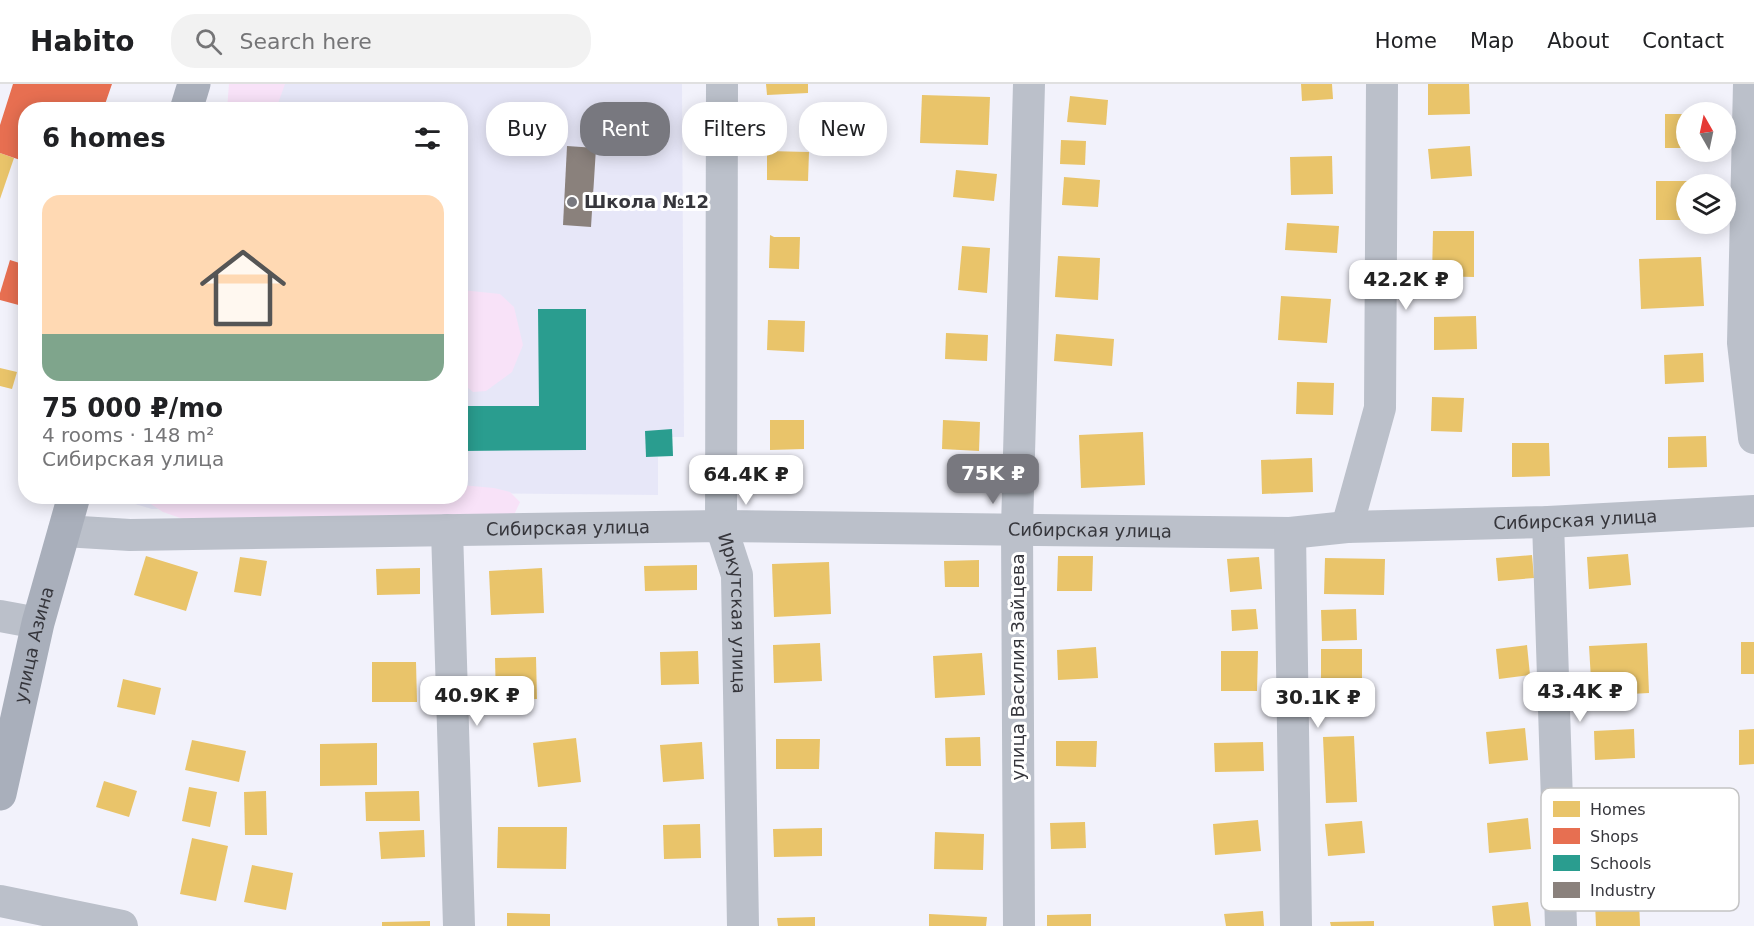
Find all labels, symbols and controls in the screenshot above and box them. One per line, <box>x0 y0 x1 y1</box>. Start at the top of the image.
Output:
search box <box>171 14 591 68</box>
text: Habito <box>30 25 135 58</box>
icon: search <box>192 25 225 58</box>
text: Search here <box>240 29 372 54</box>
text: Home <box>1375 29 1437 53</box>
text: Map <box>1470 29 1514 53</box>
text: About <box>1547 29 1609 53</box>
text: Contact <box>1642 29 1724 53</box>
chip: Buy <box>486 102 568 156</box>
chip: Rent <box>580 102 670 156</box>
chip: Filters <box>682 102 787 156</box>
chip: New <box>799 102 887 156</box>
north arrow <box>1676 102 1736 162</box>
map controls <box>1676 102 1736 234</box>
icon: filters <box>411 122 444 155</box>
text: 6 homes <box>42 123 166 153</box>
button: layers <box>1676 174 1736 234</box>
place label: Школа №12 <box>584 191 709 212</box>
marker: Школа №12 <box>565 195 579 209</box>
icon: home <box>189 234 297 342</box>
pin: 42.2K ₽ <box>1351 260 1461 311</box>
text: 42.2K ₽ <box>1363 267 1449 291</box>
text: 75 000 ₽/mo <box>42 393 223 423</box>
text: 4 rooms · 148 m² <box>42 423 214 447</box>
text: Сибирская улица <box>42 447 224 471</box>
pin: 75K ₽ <box>951 454 1035 505</box>
pin: 64.4K ₽ <box>691 455 801 506</box>
text: 75K ₽ <box>961 461 1025 485</box>
text: 64.4K ₽ <box>703 462 789 486</box>
street label: Сибирская улица <box>1493 505 1658 533</box>
street label: Сибирская улица <box>486 516 650 540</box>
street label: Сибирская улица <box>1008 519 1172 542</box>
street label: Иркутская улица <box>714 530 750 694</box>
street label: улица Василия Зайцева <box>1007 554 1028 780</box>
street label: улица Азина <box>10 584 58 705</box>
pin: 43.4K ₽ <box>1525 672 1635 723</box>
pin: 40.9K ₽ <box>422 676 532 727</box>
pin: 30.1K ₽ <box>1263 678 1373 729</box>
text: 43.4K ₽ <box>1537 679 1623 703</box>
text: 40.9K ₽ <box>434 683 520 707</box>
text: 30.1K ₽ <box>1275 685 1361 709</box>
legend <box>1541 788 1739 911</box>
text: Homes <box>1590 800 1646 819</box>
text: Shops <box>1590 827 1639 846</box>
text: Schools <box>1590 854 1651 873</box>
text: Industry <box>1590 881 1656 900</box>

